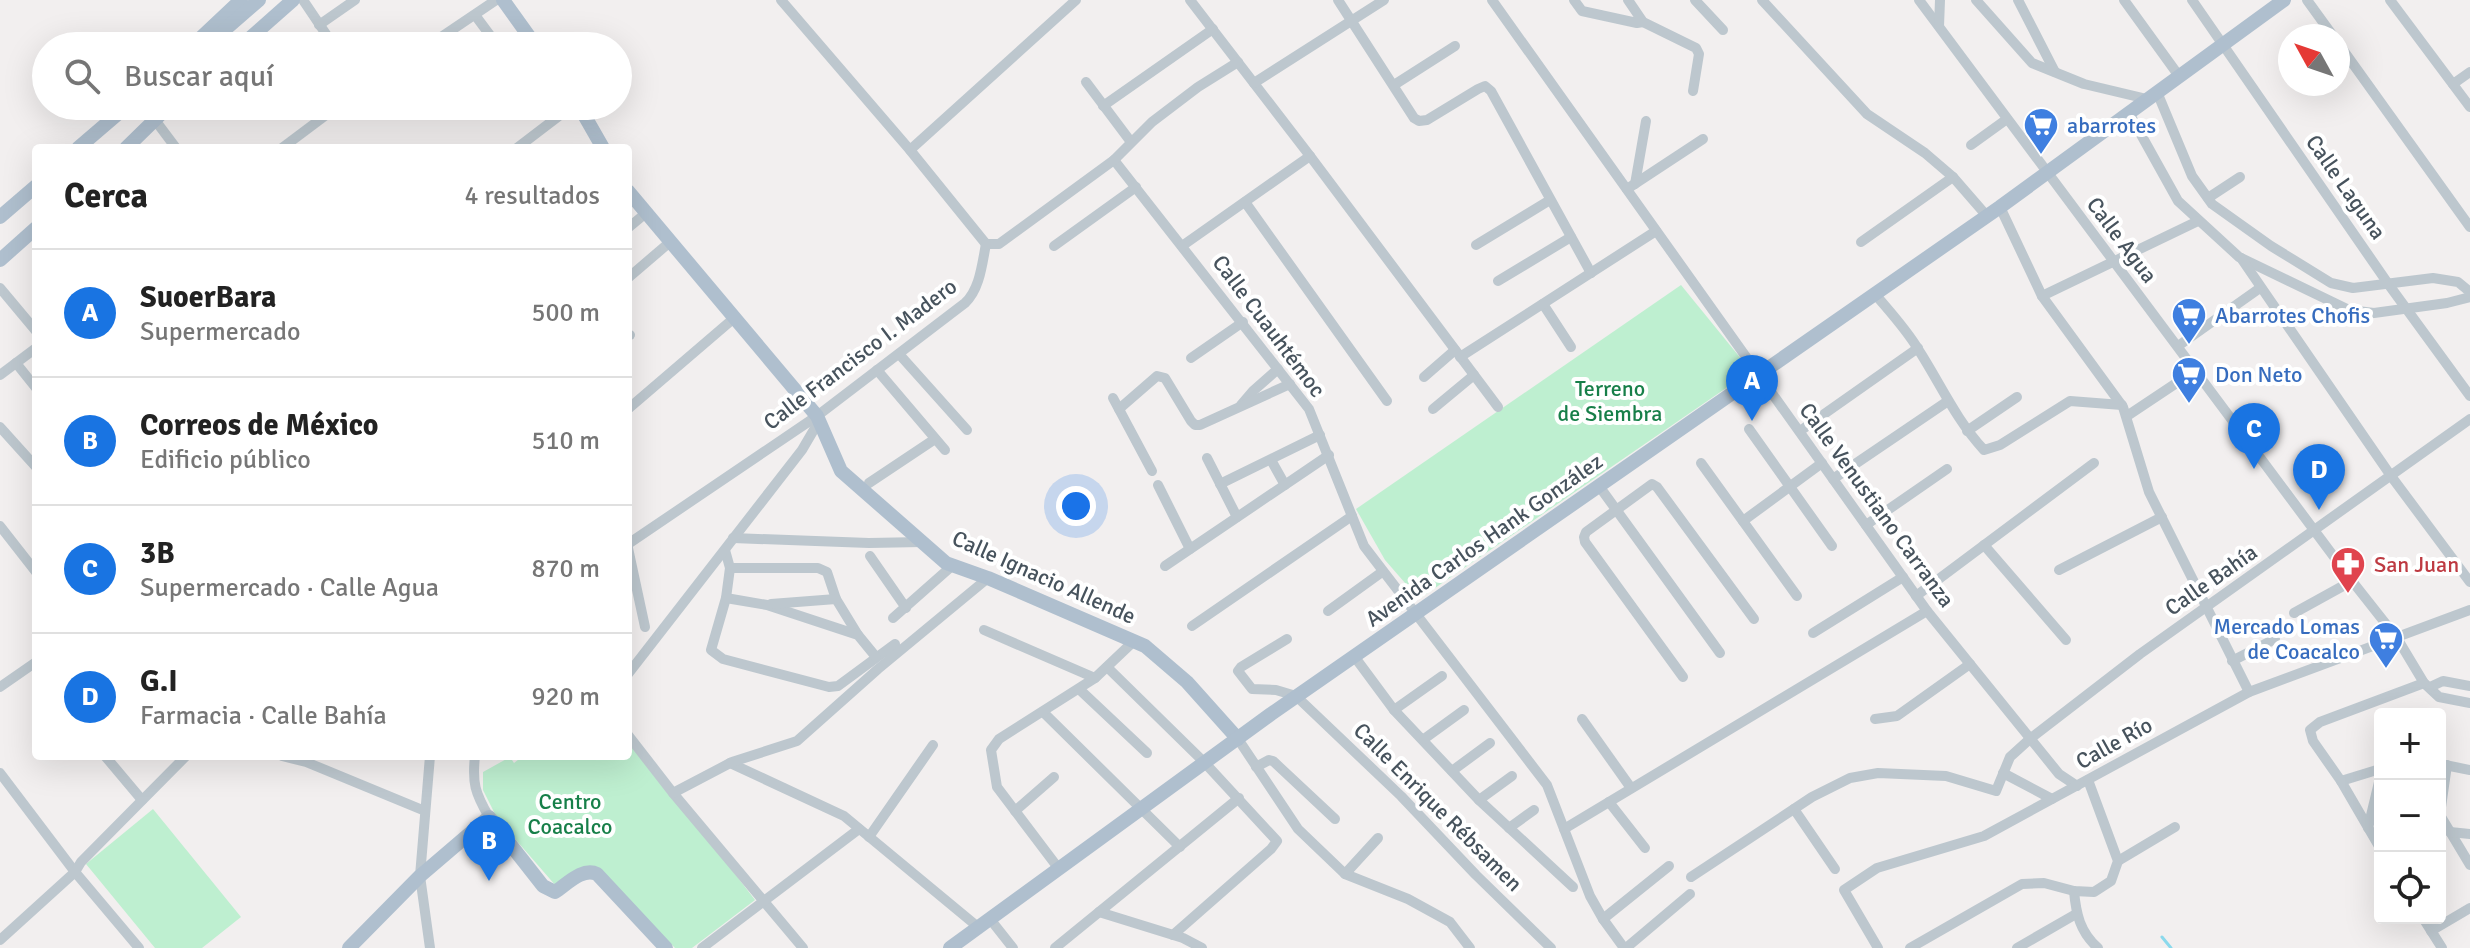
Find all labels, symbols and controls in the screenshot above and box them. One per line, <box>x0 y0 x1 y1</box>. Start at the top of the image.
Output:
north arrow <box>2278 24 2350 96</box>
search box <box>32 32 632 120</box>
icon: search <box>60 54 104 98</box>
text: Buscar aquí <box>124 58 274 95</box>
supermarket icon: abarrotes <box>2022 106 2060 156</box>
place label: abarrotes <box>2067 112 2156 139</box>
street label: Calle Laguna <box>2300 129 2392 245</box>
text: Cerca <box>64 175 148 217</box>
text: 4 resultados <box>464 180 600 212</box>
street label: Calle Agua <box>2081 192 2163 288</box>
street label: Calle Cuauhtémoc <box>1207 250 1331 402</box>
street label: Calle Francisco I. Madero <box>758 272 962 436</box>
text: SuoerBara <box>140 279 276 316</box>
supermarket icon: Abarrotes Chofis <box>2170 296 2208 346</box>
text: A <box>82 297 98 329</box>
text: 500 m <box>531 297 600 329</box>
place label: Abarrotes Chofis <box>2215 302 2370 329</box>
text: Supermercado <box>140 316 300 348</box>
pin: A <box>1726 355 1778 421</box>
supermarket icon: Don Neto <box>2170 355 2208 405</box>
place label: Don Neto <box>2215 361 2302 388</box>
park label: Terreno de Siembra <box>1558 375 1662 427</box>
street label: Calle Venustiano Carranza <box>1794 397 1960 613</box>
pin: C <box>2228 403 2280 469</box>
text: Correos de México <box>140 407 378 444</box>
text: B <box>82 425 98 457</box>
text: 510 m <box>531 425 600 457</box>
text: Edificio público <box>140 444 311 476</box>
pin: D <box>2293 444 2345 510</box>
street label: Avenida Carlos Hank González <box>1360 448 1608 632</box>
your location <box>1056 486 1096 526</box>
street label: Calle Ignacio Allende <box>948 524 1140 630</box>
text: 3B <box>140 535 175 572</box>
street label: Calle Bahía <box>2160 538 2262 622</box>
pharmacy icon: San Juan <box>2329 545 2367 595</box>
place label: San Juan <box>2374 551 2459 578</box>
text: C <box>82 553 98 585</box>
text: 870 m <box>531 553 600 585</box>
text: Supermercado · Calle Agua <box>140 572 439 604</box>
place label: Mercado Lomas de Coacalco <box>2213 613 2360 665</box>
supermarket icon: Mercado Lomas de Coacalco <box>2367 620 2405 670</box>
text: G.I <box>140 663 178 700</box>
text: D <box>81 681 99 713</box>
text: 920 m <box>531 681 600 713</box>
text: Farmacia · Calle Bahía <box>140 700 387 732</box>
map controls <box>2374 708 2446 924</box>
button: + <box>2374 708 2446 780</box>
street label: Calle Río <box>2071 711 2157 775</box>
street label: Calle Enrique Rébsamen <box>1348 717 1528 897</box>
button: − <box>2374 780 2446 852</box>
park label: Centro Coacalco <box>527 788 613 840</box>
pin: B <box>463 815 515 881</box>
button: locate <box>2374 852 2446 924</box>

